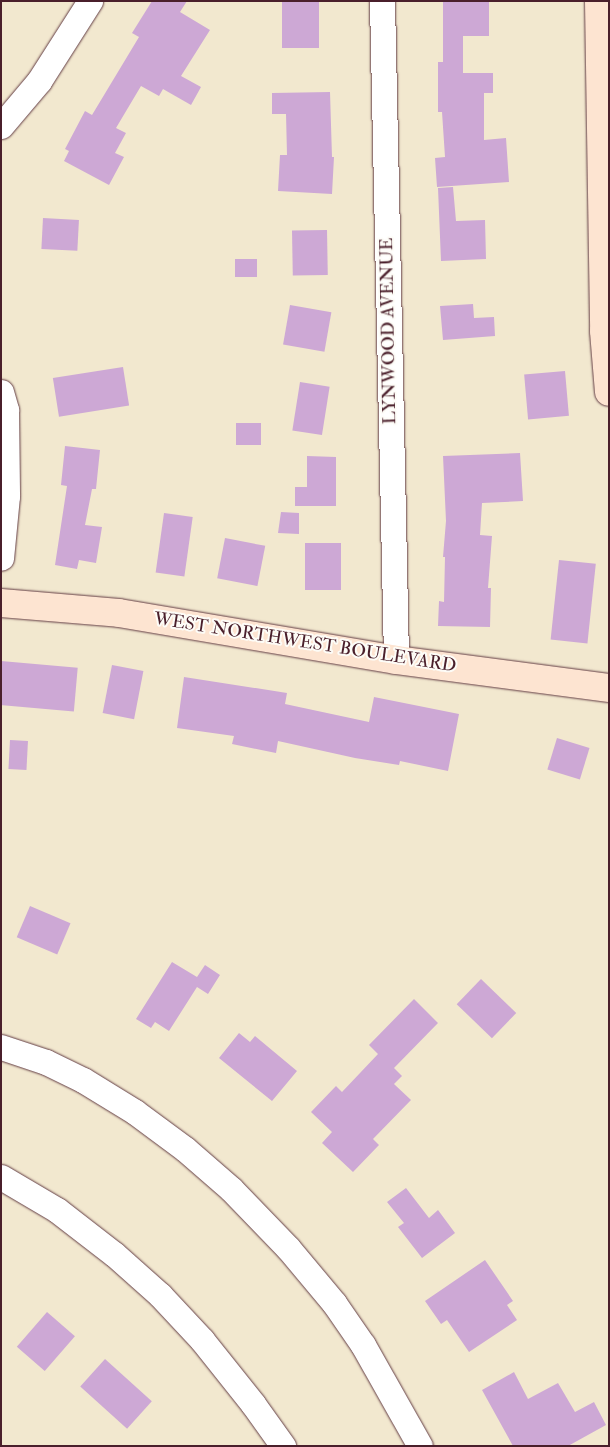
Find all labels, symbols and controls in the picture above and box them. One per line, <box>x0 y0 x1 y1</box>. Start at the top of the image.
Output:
street label: LYNWOOD AVENUE <box>377 237 401 425</box>
street label: WEST NORTHWEST BOULEVARD <box>152 608 458 678</box>

